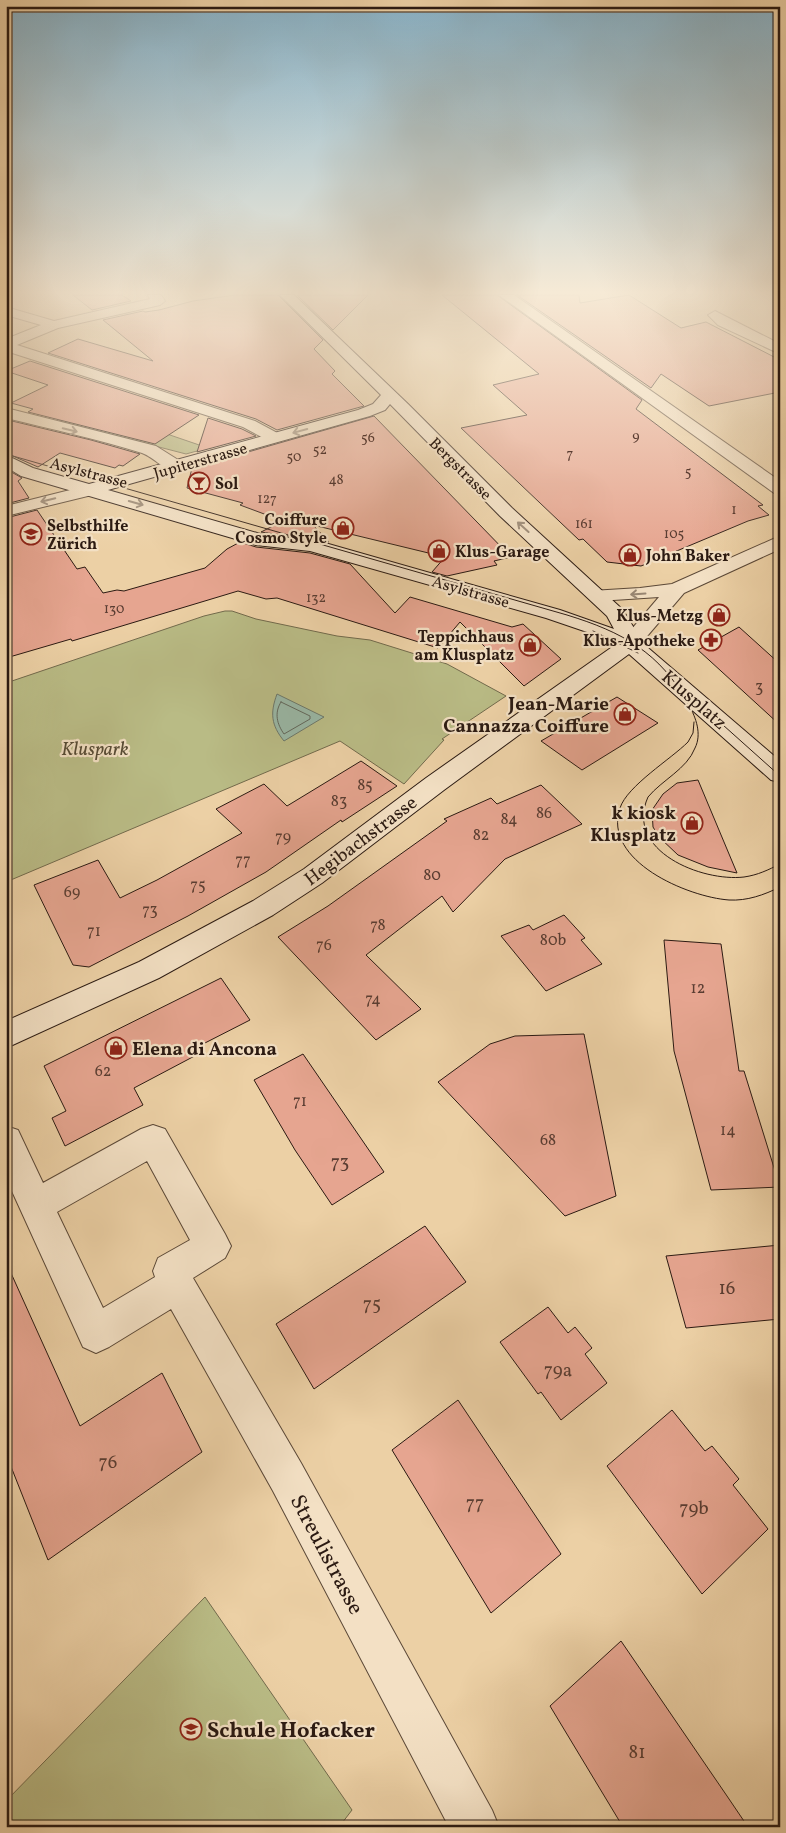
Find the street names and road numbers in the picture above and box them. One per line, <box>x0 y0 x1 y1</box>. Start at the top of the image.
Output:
street label: Bergstrasse <box>423 433 496 506</box>
street label: Jupiterstrasse <box>151 438 250 486</box>
street label: Asylstrasse <box>47 453 130 495</box>
street label: Asylstrasse <box>429 571 512 614</box>
street label: Klusplatz <box>655 665 732 736</box>
street label: Hegibachstrasse <box>299 790 423 893</box>
street label: Streulistrasse <box>281 1490 370 1621</box>

